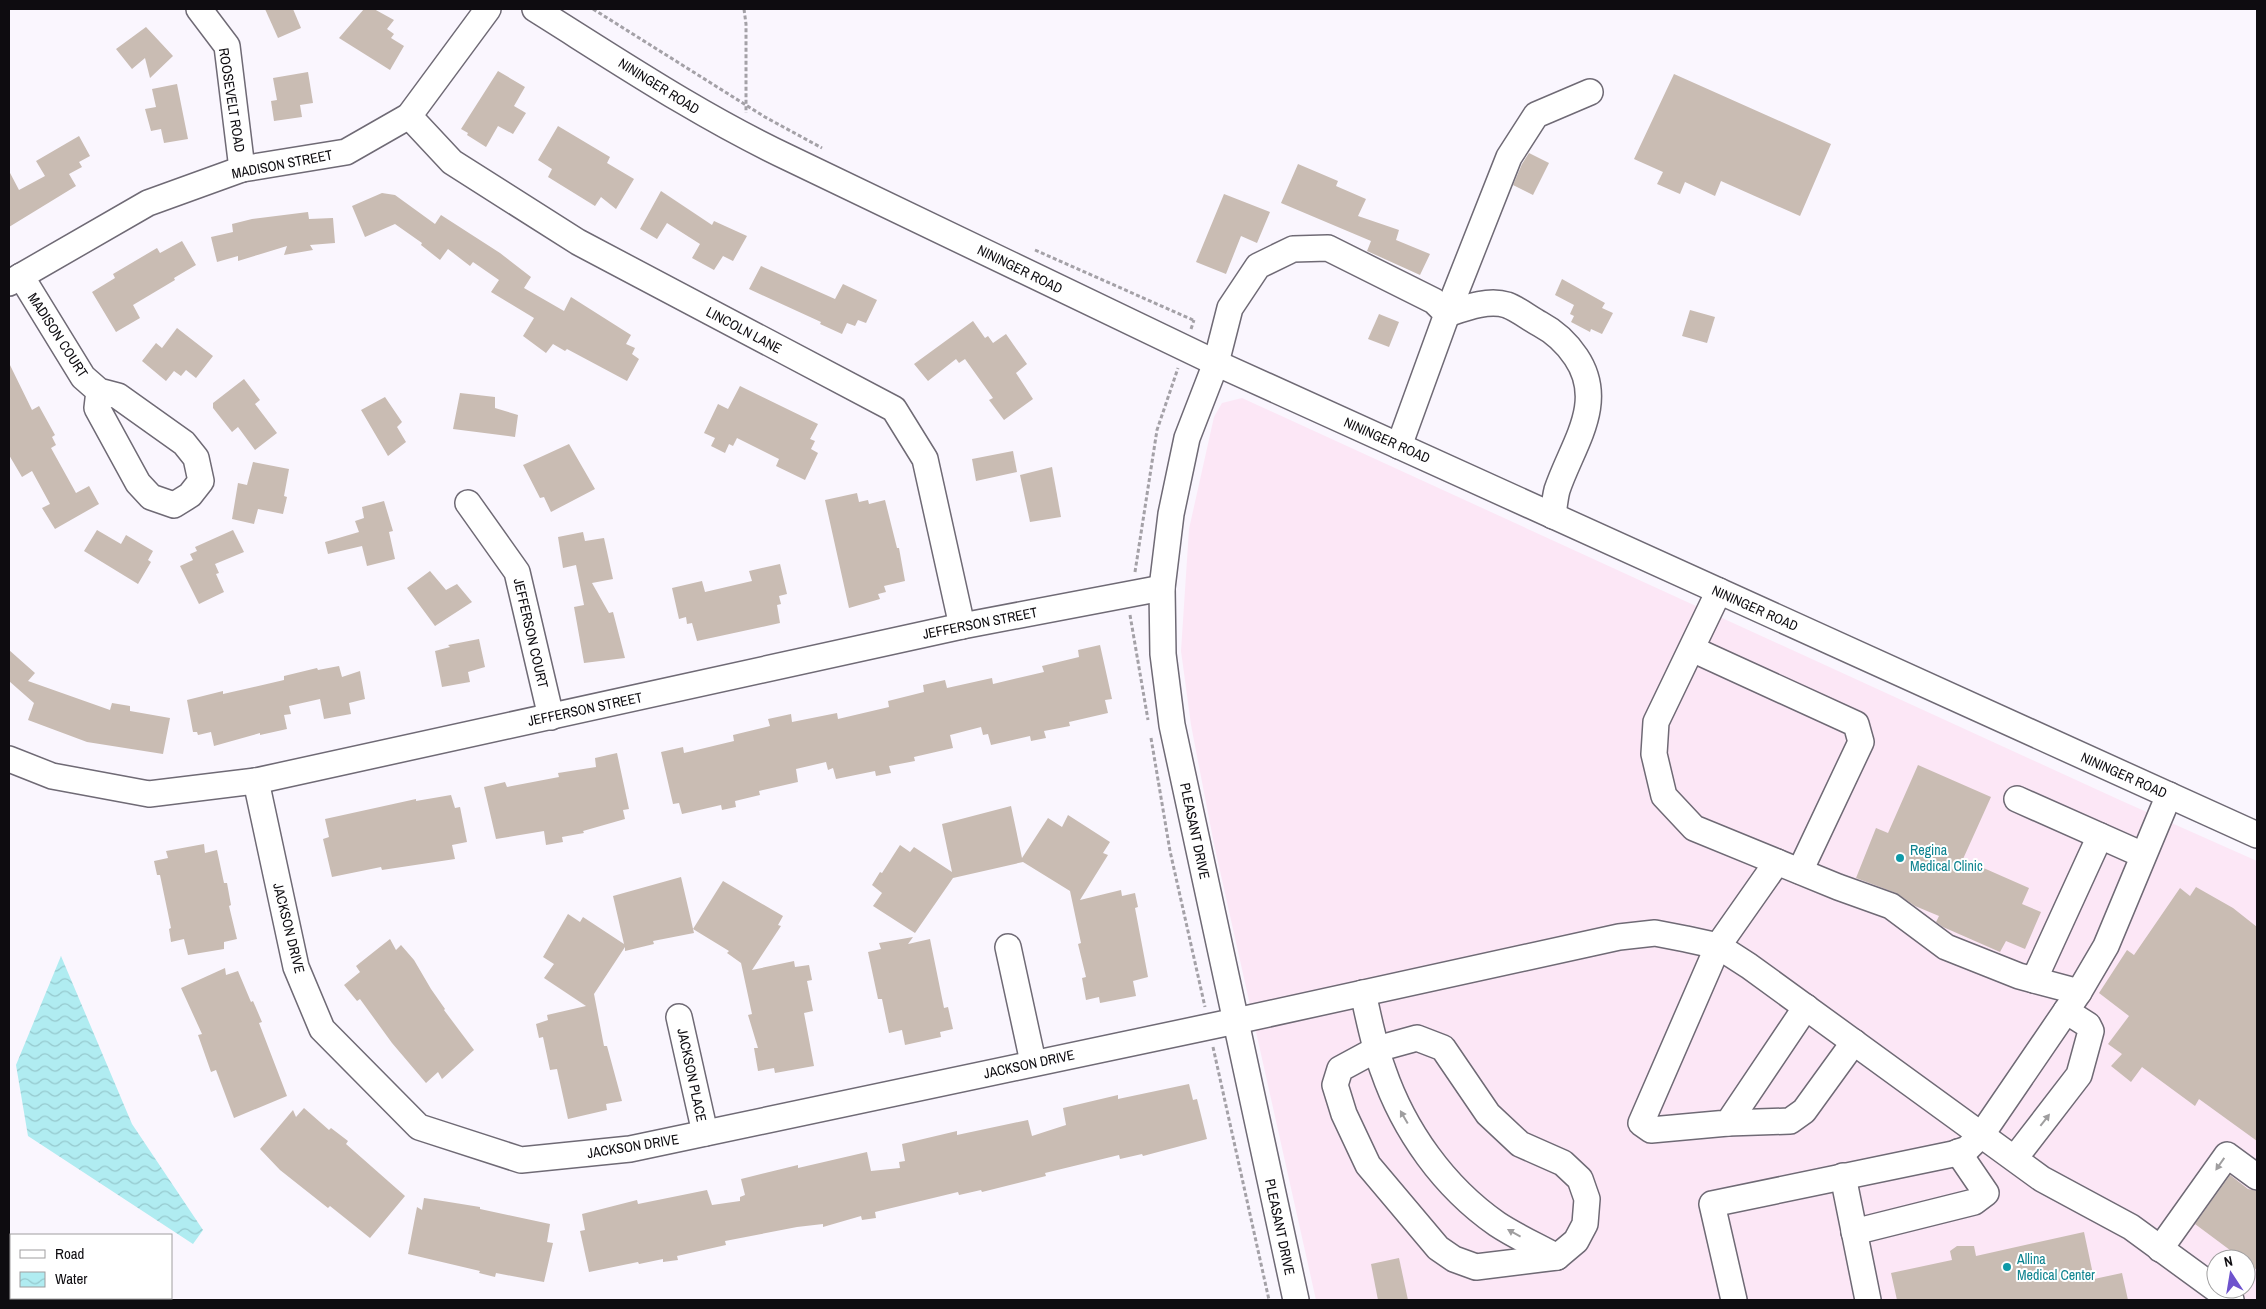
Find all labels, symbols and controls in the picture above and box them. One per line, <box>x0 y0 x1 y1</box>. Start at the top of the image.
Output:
street label: ROOSEVELT ROAD <box>215 46 249 154</box>
street label: NININGER ROAD <box>615 54 703 118</box>
street label: MADISON STREET <box>230 145 334 183</box>
street label: NININGER ROAD <box>974 241 1066 297</box>
street label: MADISON COURT <box>24 289 92 381</box>
street label: LINCOLN LANE <box>703 303 785 357</box>
street label: NININGER ROAD <box>1341 413 1433 467</box>
street label: JEFFERSON COURT <box>510 576 552 690</box>
street label: NININGER ROAD <box>1709 581 1801 635</box>
street label: JEFFERSON STREET <box>921 603 1039 643</box>
street label: JEFFERSON STREET <box>526 688 644 730</box>
street label: NININGER ROAD <box>2078 748 2170 802</box>
street label: PLEASANT DRIVE <box>1176 781 1214 881</box>
place label: Regina Medical Clinic <box>1910 841 1983 875</box>
marker: Regina Medical Clinic <box>1894 852 1906 864</box>
street label: JACKSON DRIVE <box>269 881 309 975</box>
street label: JACKSON PLACE <box>673 1027 711 1123</box>
street label: JACKSON DRIVE <box>982 1046 1076 1082</box>
one-way arrow <box>1400 1110 1408 1125</box>
one-way arrow <box>2039 1114 2050 1127</box>
street label: JACKSON DRIVE <box>586 1130 680 1162</box>
one-way arrow <box>2215 1157 2225 1171</box>
street label: PLEASANT DRIVE <box>1261 1177 1299 1277</box>
one-way arrow <box>1507 1229 1522 1237</box>
legend <box>10 1234 172 1299</box>
text: Road <box>55 1243 84 1264</box>
north arrow <box>2206 1249 2256 1299</box>
place label: Allina Medical Center <box>2016 1250 2095 1284</box>
text: N <box>2222 1252 2234 1271</box>
marker: Allina Medical Center <box>2001 1261 2013 1273</box>
text: Water <box>55 1268 87 1289</box>

